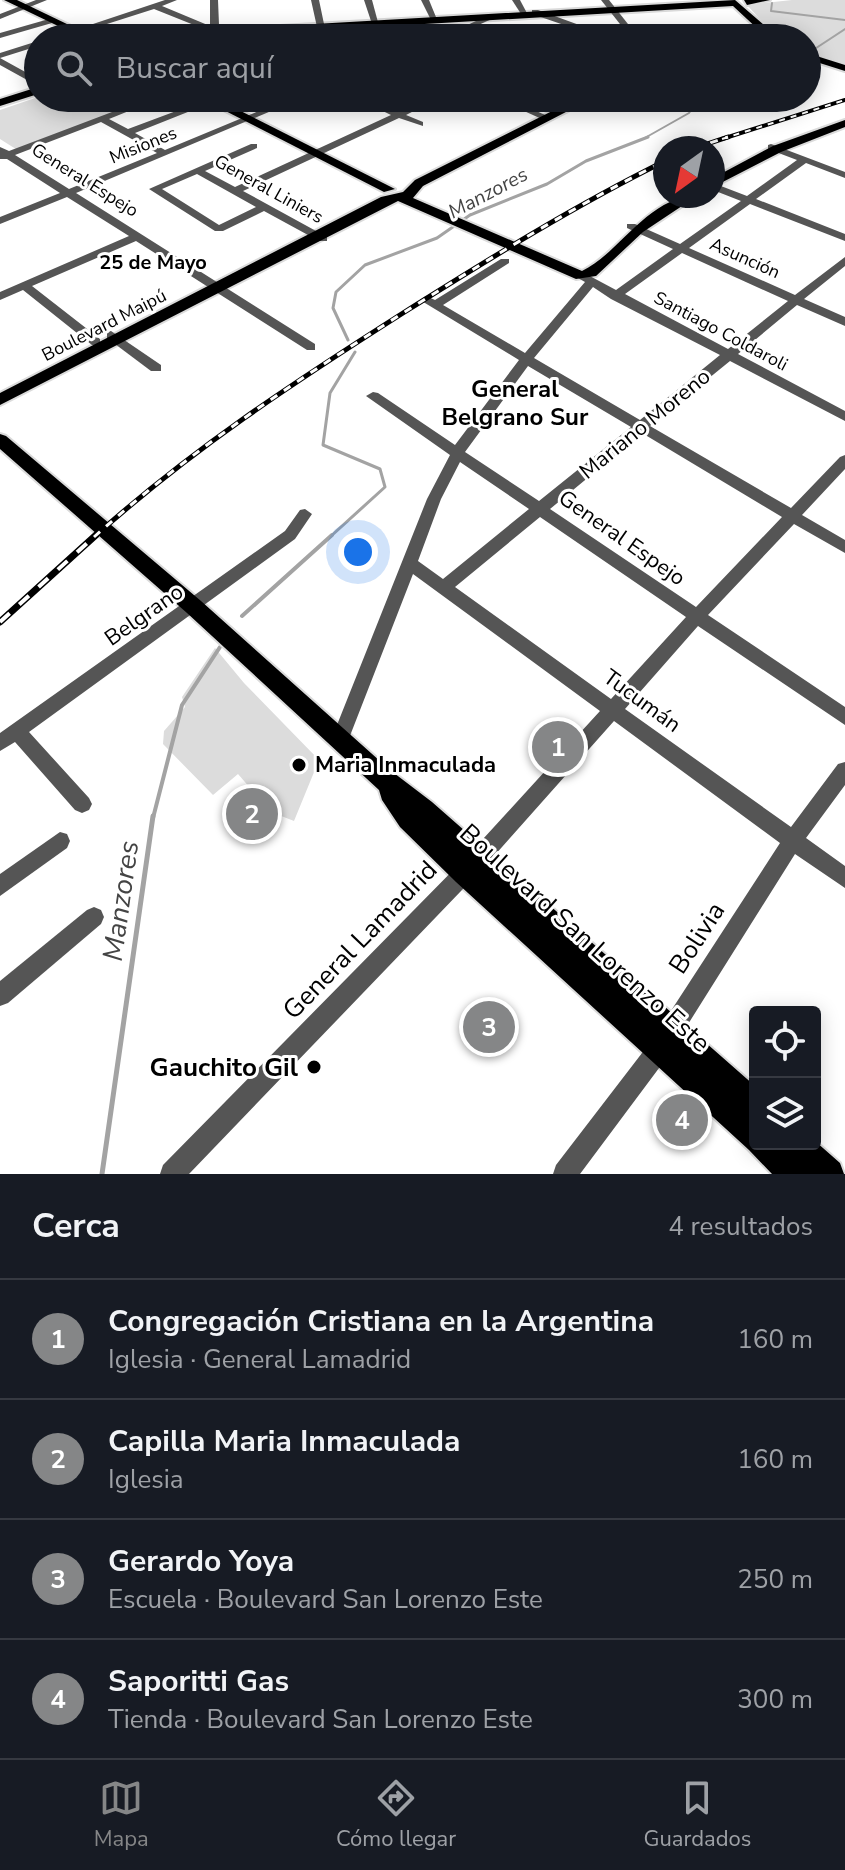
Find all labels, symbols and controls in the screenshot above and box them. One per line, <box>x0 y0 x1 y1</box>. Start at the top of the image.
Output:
search box <box>24 24 821 112</box>
icon: search <box>52 46 96 90</box>
text: Buscar aquí <box>116 48 273 89</box>
street label: Misiones <box>106 121 180 169</box>
north arrow <box>653 136 725 208</box>
street label: General Espejo <box>27 138 143 222</box>
street label: General Liniers <box>210 149 328 229</box>
water label: Manzores <box>443 161 533 225</box>
street label: Asunción <box>706 232 784 284</box>
district label: 25 de Mayo <box>99 249 207 276</box>
street label: Boulevard Maipú <box>38 283 170 367</box>
street label: Santiago Coldaroli <box>650 286 792 376</box>
street label: Mariano Moreno <box>573 362 717 486</box>
district label: General Belgrano Sur <box>442 373 589 433</box>
street label: General Espejo <box>553 483 691 593</box>
your location <box>338 532 378 572</box>
street label: Belgrano <box>99 577 189 653</box>
street label: Tucumán <box>597 663 687 739</box>
pin: 1 <box>532 717 584 777</box>
place label: Maria Inmaculada <box>315 750 496 780</box>
marker: Maria Inmaculada <box>290 756 308 774</box>
pin: 2 <box>226 784 278 844</box>
street label: Boulevard San Lorenzo Este <box>452 816 718 1060</box>
water label: Manzores <box>94 838 148 964</box>
street label: General Lamadrid <box>275 853 445 1027</box>
street label: Bolivia <box>661 895 733 981</box>
pin: 3 <box>463 997 515 1057</box>
map controls <box>749 1006 821 1150</box>
button: locate <box>749 1006 821 1078</box>
place label: Gauchito Gil <box>150 1050 299 1085</box>
marker: Gauchito Gil <box>305 1058 323 1076</box>
button: layers <box>749 1078 821 1150</box>
pin: 4 <box>656 1090 708 1150</box>
text: Cerca <box>32 1203 120 1249</box>
text: 4 resultados <box>668 1209 813 1244</box>
text: Congregación Cristiana en la Argentina <box>108 1301 654 1342</box>
text: 1 <box>50 1322 66 1357</box>
text: 160 m <box>737 1322 813 1357</box>
text: Iglesia · General Lamadrid <box>108 1342 411 1377</box>
text: Capilla Maria Inmaculada <box>108 1421 461 1462</box>
text: 2 <box>50 1442 66 1477</box>
text: 160 m <box>737 1442 813 1477</box>
text: Iglesia <box>108 1462 184 1497</box>
text: Gerardo Yoya <box>108 1541 294 1582</box>
text: 3 <box>50 1562 66 1597</box>
text: 250 m <box>737 1562 813 1597</box>
text: Escuela · Boulevard San Lorenzo Este <box>108 1582 543 1617</box>
text: Saporitti Gas <box>108 1661 289 1702</box>
text: 4 <box>50 1682 66 1717</box>
text: 300 m <box>737 1682 813 1717</box>
text: Tienda · Boulevard San Lorenzo Este <box>108 1702 533 1737</box>
tab: Mapa <box>94 1776 149 1854</box>
tab: Cómo llegar <box>336 1776 456 1854</box>
tab: Guardados <box>643 1776 751 1854</box>

